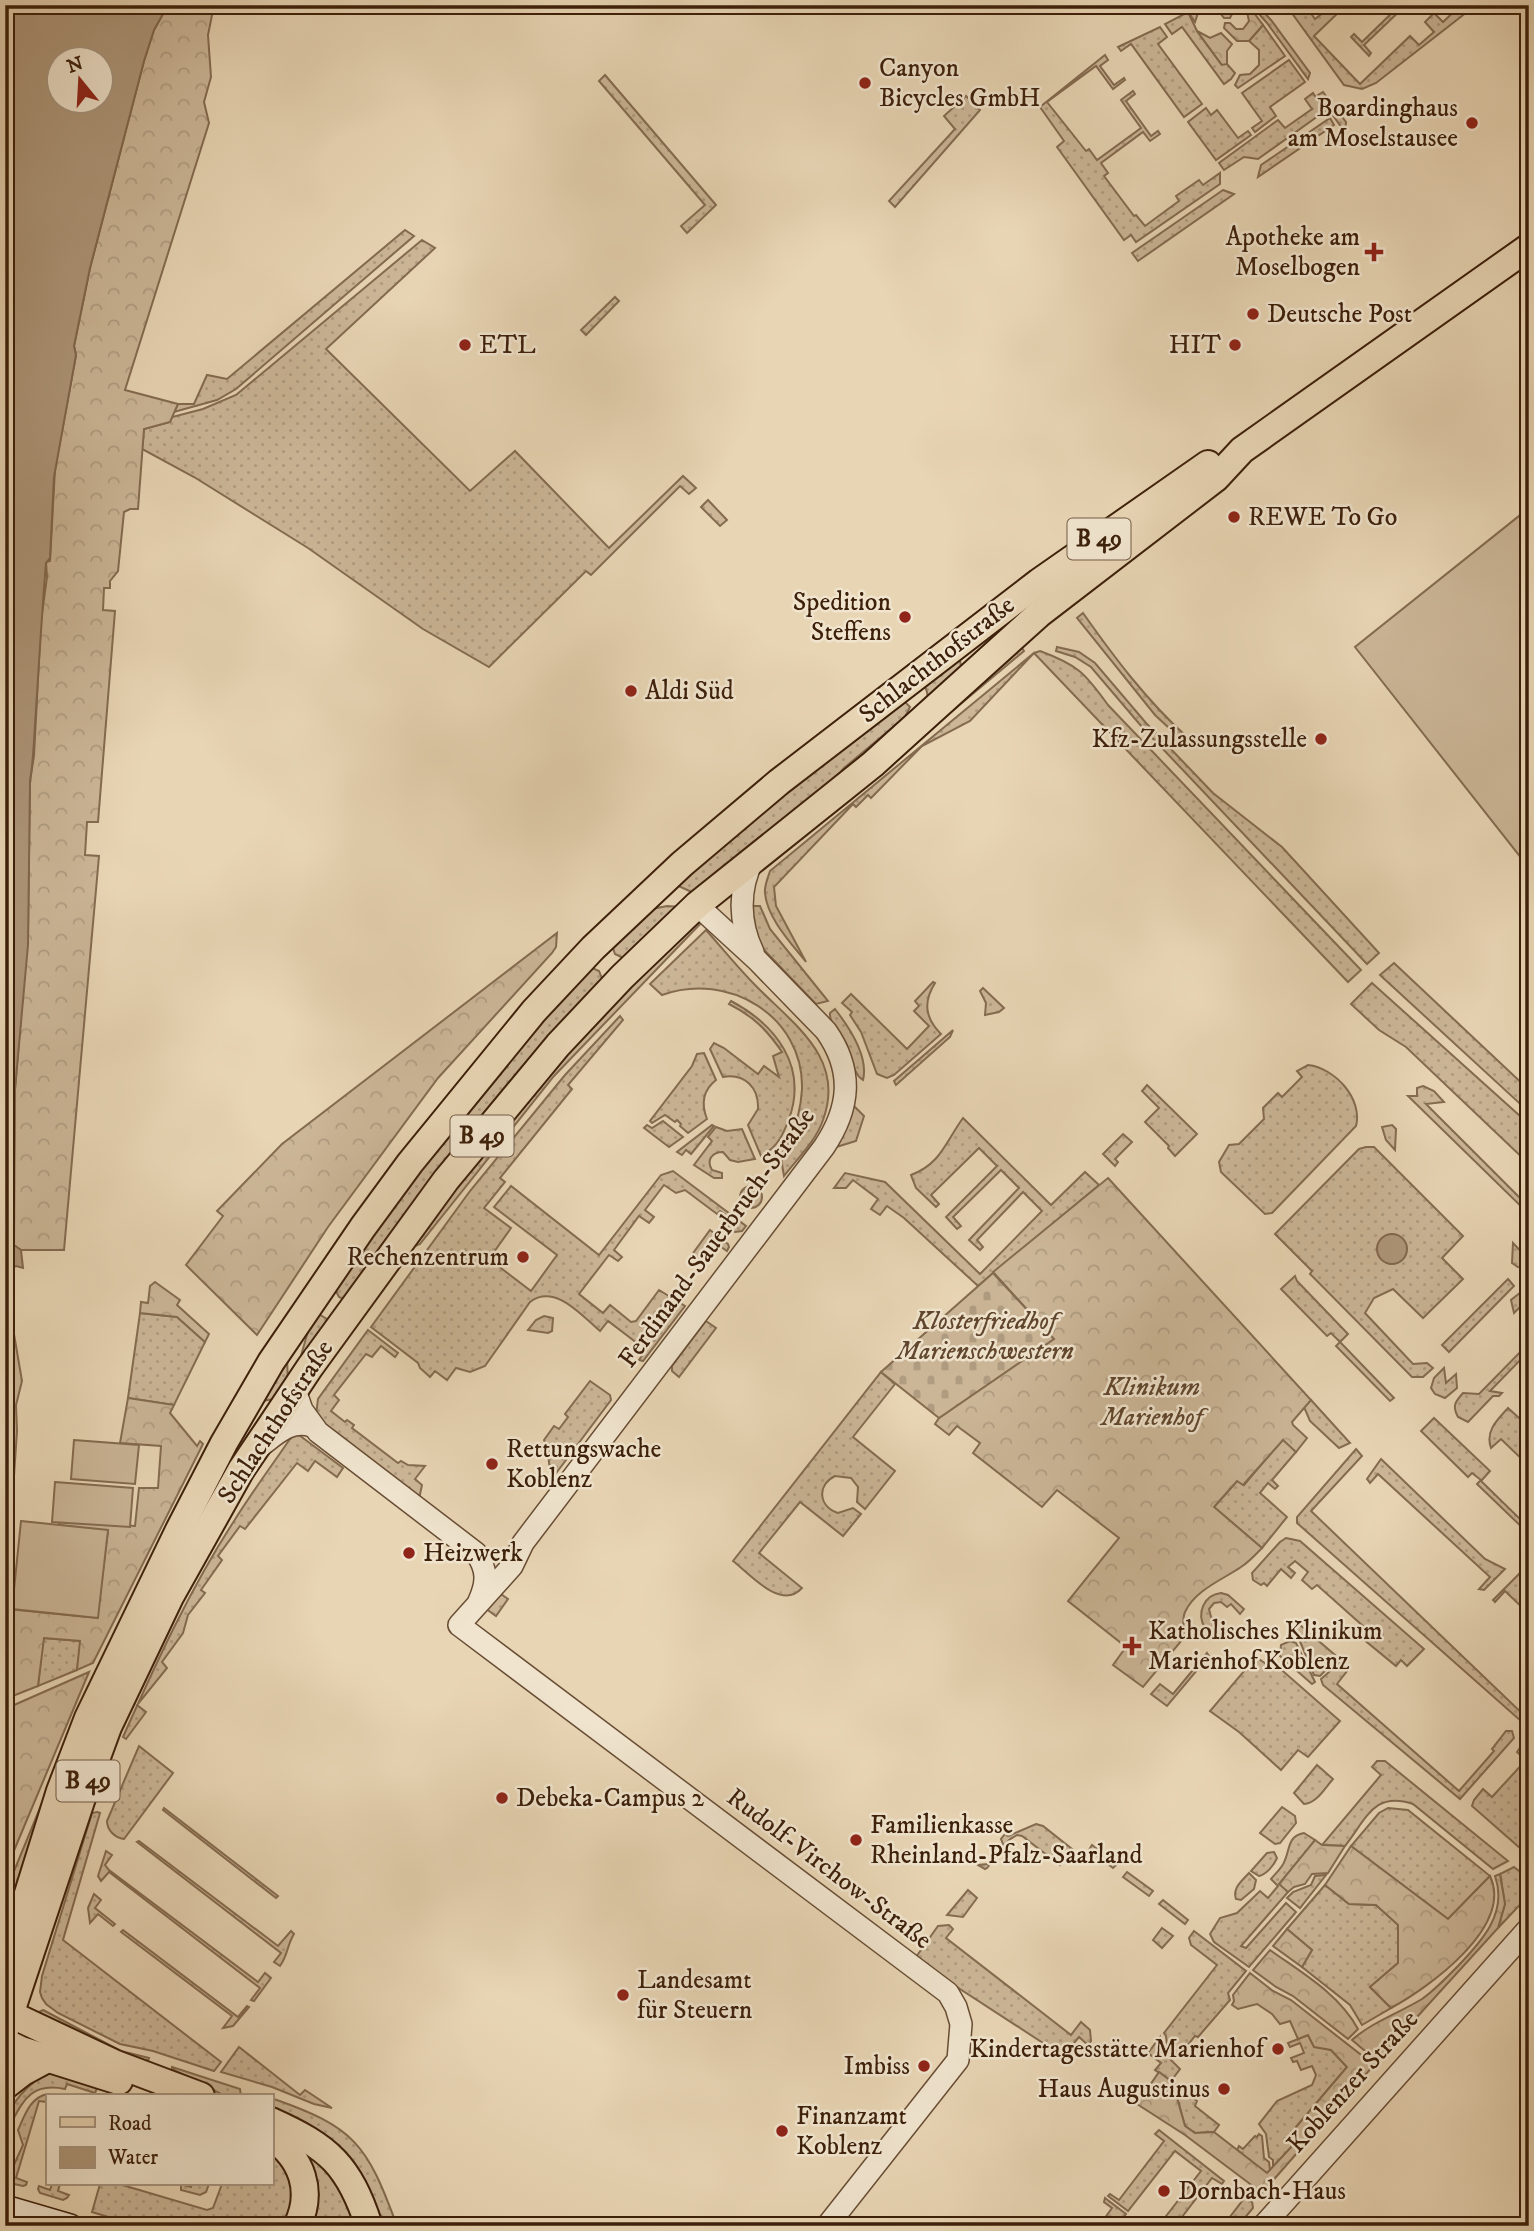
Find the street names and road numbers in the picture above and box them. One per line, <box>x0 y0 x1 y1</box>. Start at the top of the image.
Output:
road number: B 49 <box>1068 518 1130 560</box>
street label: Schlachthofstraße <box>852 589 1022 731</box>
street label: Ferdinand-Sauerbruch-Straße <box>612 1101 822 1375</box>
road number: B 49 <box>450 1116 514 1156</box>
street label: Schlachthofstraße <box>211 1334 341 1510</box>
road number: B 49 <box>56 1760 119 1801</box>
street label: Rudolf-Virchow-Straße <box>720 1781 938 1957</box>
street label: Koblenzer Straße <box>1280 2004 1426 2160</box>

